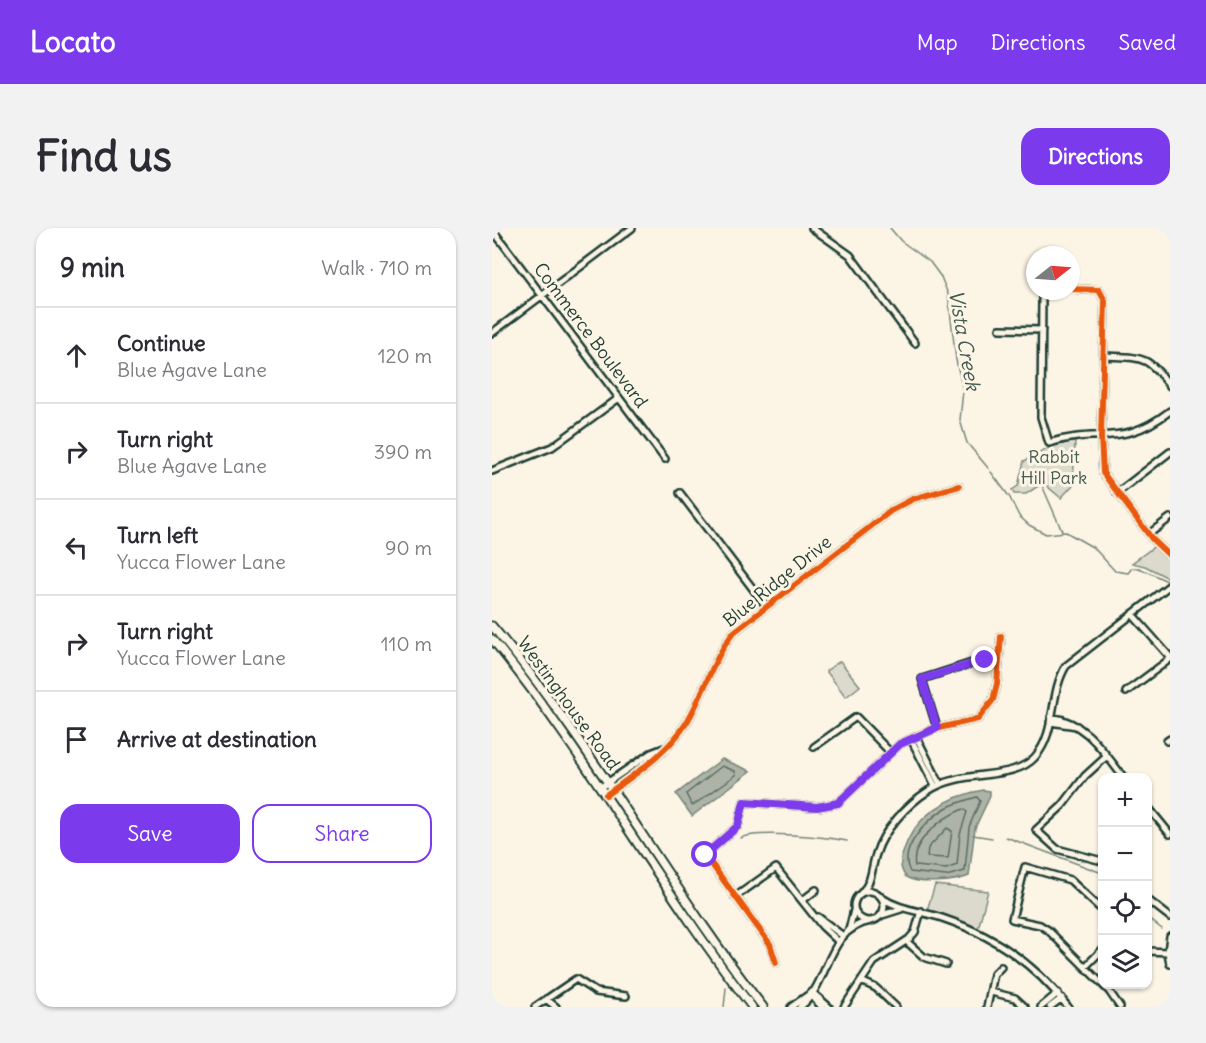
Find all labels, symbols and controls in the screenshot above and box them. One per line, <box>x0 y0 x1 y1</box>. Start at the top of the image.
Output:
text: Locato <box>30 24 116 60</box>
text: Map <box>917 29 958 56</box>
text: Directions <box>991 29 1085 56</box>
text: Saved <box>1118 29 1176 56</box>
button: Directions <box>1021 128 1170 185</box>
text: Find us <box>36 130 172 182</box>
north arrow <box>1026 246 1080 300</box>
text: 9 min <box>60 251 125 284</box>
text: Walk · 710 m <box>321 255 432 280</box>
street label: Commerce Boulevard <box>529 258 653 412</box>
water label: Vista Creek <box>944 288 986 394</box>
text: Continue <box>117 329 206 357</box>
icon: ahead <box>60 339 93 372</box>
text: 120 m <box>378 343 432 368</box>
text: Blue Agave Lane <box>117 357 267 382</box>
text: Turn right <box>117 425 213 453</box>
icon: right <box>60 435 93 468</box>
text: 390 m <box>374 439 432 464</box>
park label: Rabbit Hill Park <box>1021 445 1087 489</box>
text: Blue Agave Lane <box>117 453 267 478</box>
text: Turn left <box>117 521 198 549</box>
street label: Blue Ridge Drive <box>718 530 836 632</box>
icon: left <box>60 531 93 564</box>
text: 90 m <box>385 535 432 560</box>
text: Yucca Flower Lane <box>117 549 286 574</box>
text: Turn right <box>117 617 213 645</box>
icon: right <box>60 627 93 660</box>
text: 110 m <box>381 631 432 656</box>
street label: Westinghouse Road <box>513 632 625 775</box>
text: Yucca Flower Lane <box>117 645 286 670</box>
route end <box>971 646 997 672</box>
icon: arrive <box>60 723 93 756</box>
text: Arrive at destination <box>117 725 317 753</box>
map controls <box>1098 773 1152 989</box>
button: + <box>1098 773 1152 827</box>
button: Save <box>60 804 240 863</box>
button: Share <box>252 804 432 863</box>
button: − <box>1098 827 1152 881</box>
route start <box>691 841 717 867</box>
button: locate <box>1098 881 1152 935</box>
button: layers <box>1098 935 1152 989</box>

